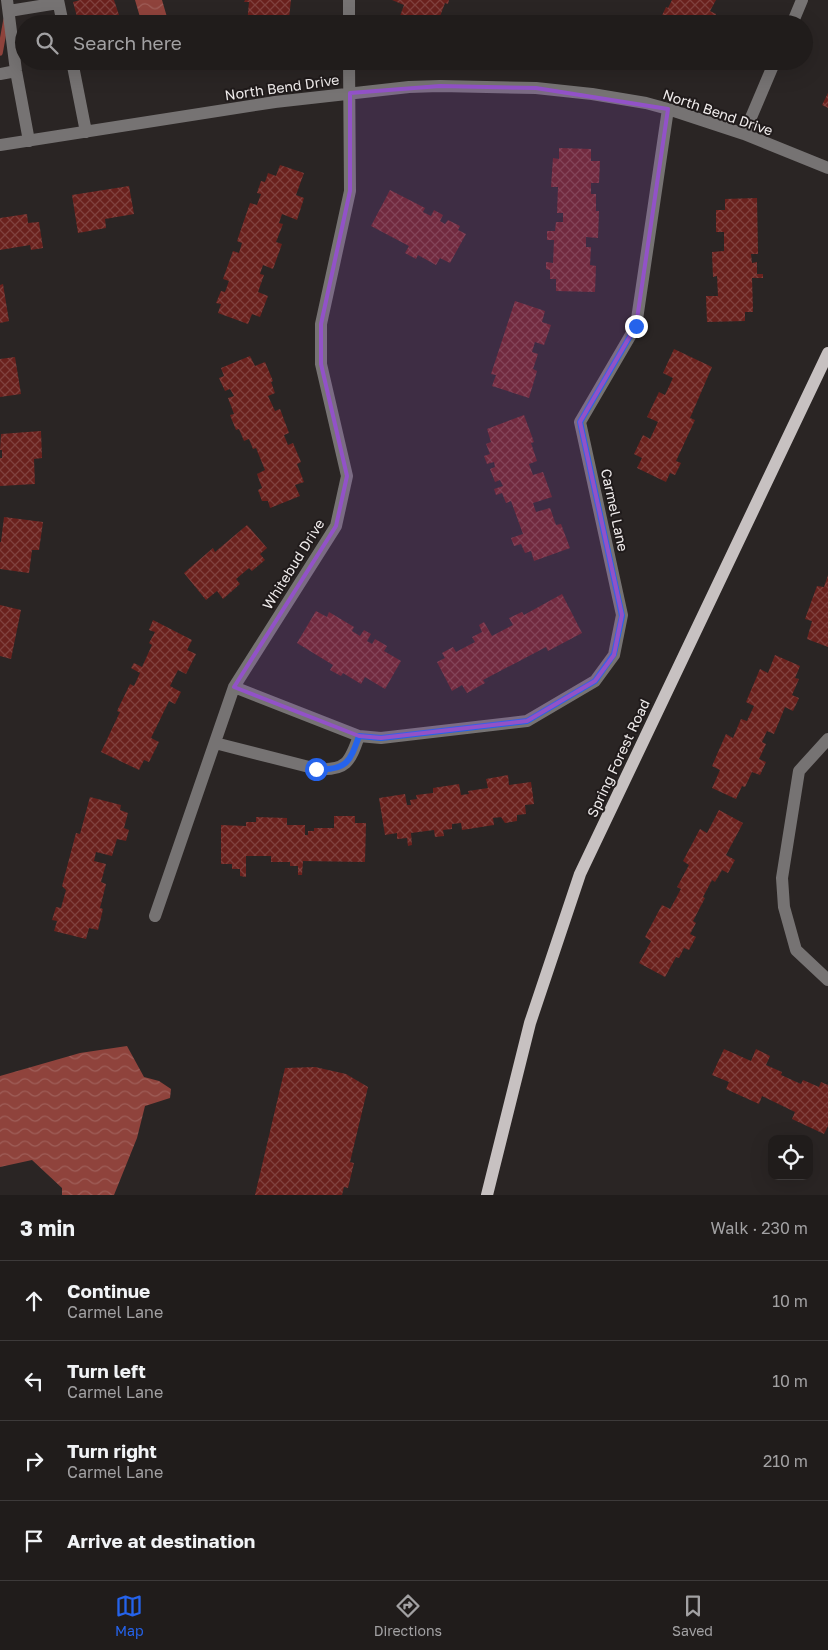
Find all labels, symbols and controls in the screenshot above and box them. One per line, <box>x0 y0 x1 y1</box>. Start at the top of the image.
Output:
search box <box>15 15 813 70</box>
icon: search <box>33 29 61 57</box>
text: Search here <box>73 31 182 54</box>
street label: North Bend Drive <box>224 71 340 103</box>
street label: North Bend Drive <box>661 85 775 139</box>
route end <box>625 315 648 338</box>
street label: Carmel Lane <box>598 467 632 553</box>
street label: Whitebud Drive <box>258 516 328 612</box>
street label: Spring Forest Road <box>583 696 653 820</box>
route start <box>305 758 328 781</box>
map controls <box>768 1135 813 1180</box>
button: locate <box>768 1135 813 1180</box>
text: 3 min <box>20 1215 75 1241</box>
text: Walk · 230 m <box>711 1218 808 1238</box>
text: Continue <box>67 1279 150 1302</box>
icon: ahead <box>20 1287 48 1315</box>
text: 10 m <box>772 1291 808 1311</box>
text: Carmel Lane <box>67 1302 163 1322</box>
text: Turn left <box>67 1359 146 1382</box>
icon: left <box>20 1367 48 1395</box>
text: 10 m <box>772 1371 808 1391</box>
text: Carmel Lane <box>67 1382 163 1402</box>
text: Turn right <box>67 1439 157 1462</box>
icon: right <box>20 1447 48 1475</box>
text: 210 m <box>763 1451 808 1471</box>
text: Carmel Lane <box>67 1462 163 1482</box>
icon: arrive <box>20 1527 48 1555</box>
text: Arrive at destination <box>67 1529 255 1552</box>
tab: Map <box>115 1592 144 1639</box>
tab: Directions <box>374 1592 442 1639</box>
tab: Saved <box>672 1592 713 1639</box>

